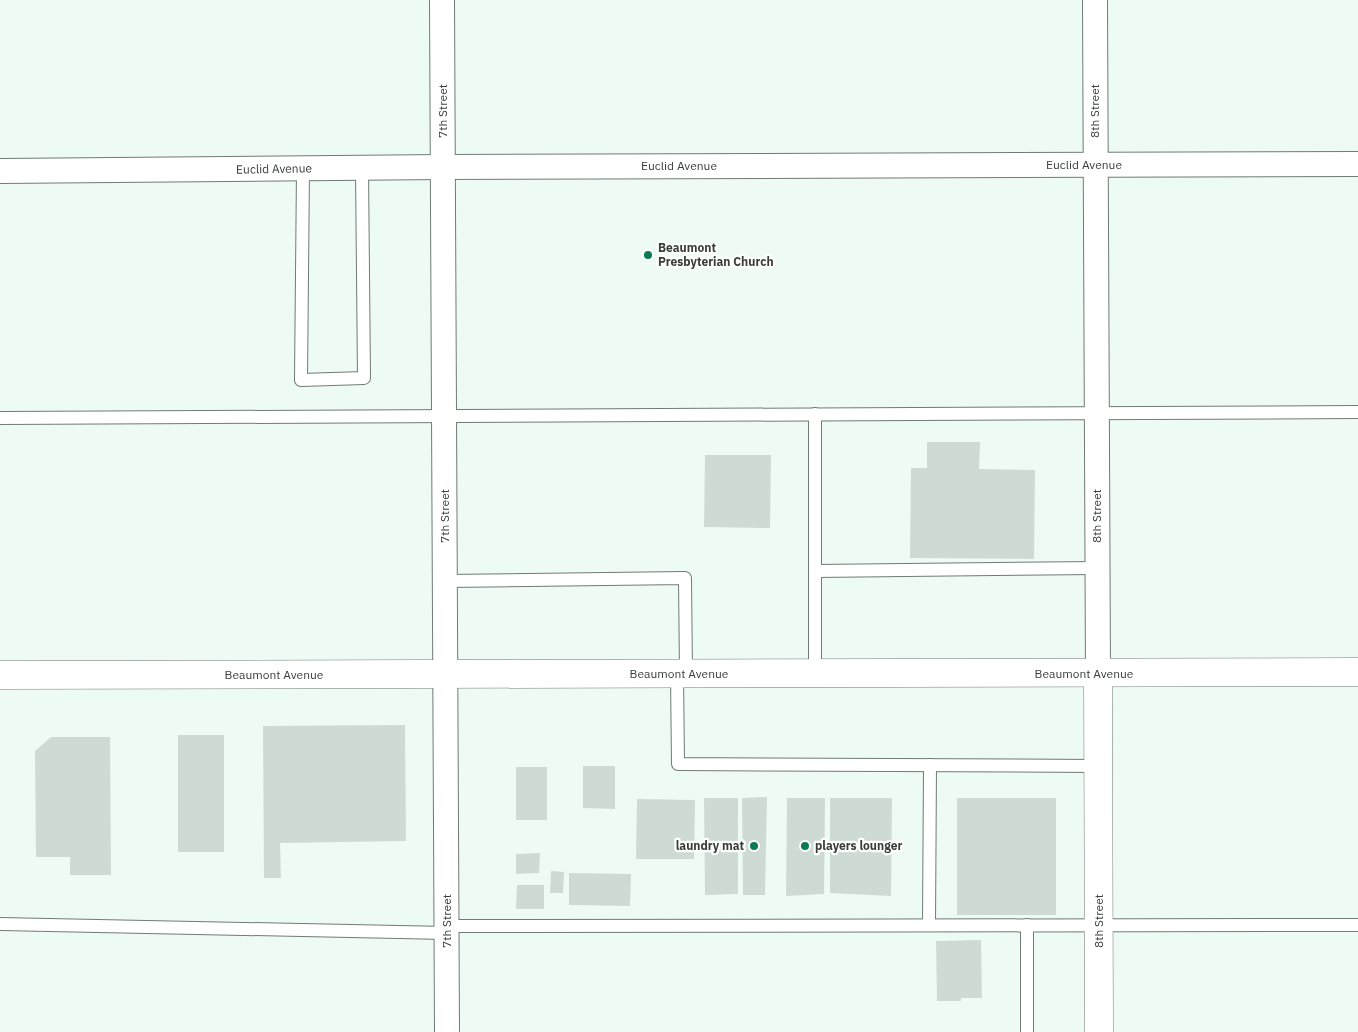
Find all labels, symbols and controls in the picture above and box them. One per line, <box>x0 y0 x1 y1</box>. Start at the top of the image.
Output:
street label: 7th Street <box>435 84 450 138</box>
street label: 8th Street <box>1087 84 1102 138</box>
street label: Euclid Avenue <box>1046 157 1122 172</box>
street label: Euclid Avenue <box>641 158 717 173</box>
street label: Euclid Avenue <box>236 160 313 177</box>
place label: Beaumont Presbyterian Church <box>658 240 774 269</box>
marker: Beaumont Presbyterian Church <box>642 249 654 261</box>
street label: 7th Street <box>437 489 452 543</box>
street label: 8th Street <box>1089 489 1104 543</box>
street label: Beaumont Avenue <box>630 666 729 681</box>
street label: Beaumont Avenue <box>1035 666 1134 681</box>
street label: Beaumont Avenue <box>225 667 324 682</box>
place label: laundry mat <box>676 838 744 853</box>
place label: players lounger <box>815 838 902 853</box>
marker: laundry mat <box>748 840 760 852</box>
marker: players lounger <box>799 840 811 852</box>
street label: 7th Street <box>439 894 454 948</box>
street label: 8th Street <box>1091 894 1106 948</box>

